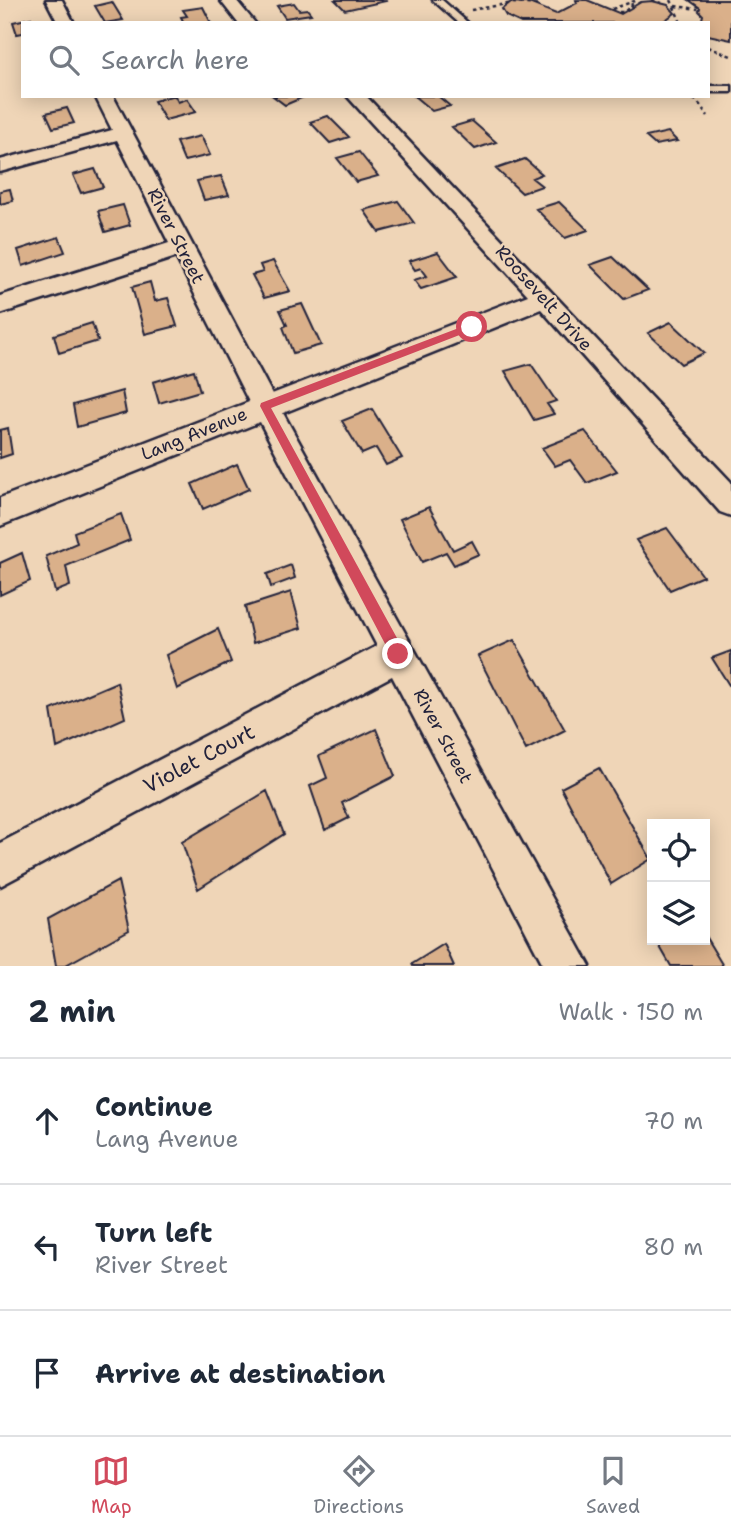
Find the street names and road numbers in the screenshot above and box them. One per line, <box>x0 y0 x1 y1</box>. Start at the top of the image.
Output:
street label: River Street <box>142 184 210 288</box>
street label: Roosevelt Drive <box>490 240 598 356</box>
street label: Lang Avenue <box>137 402 251 466</box>
street label: River Street <box>408 684 478 788</box>
street label: Violet Court <box>138 718 260 800</box>

